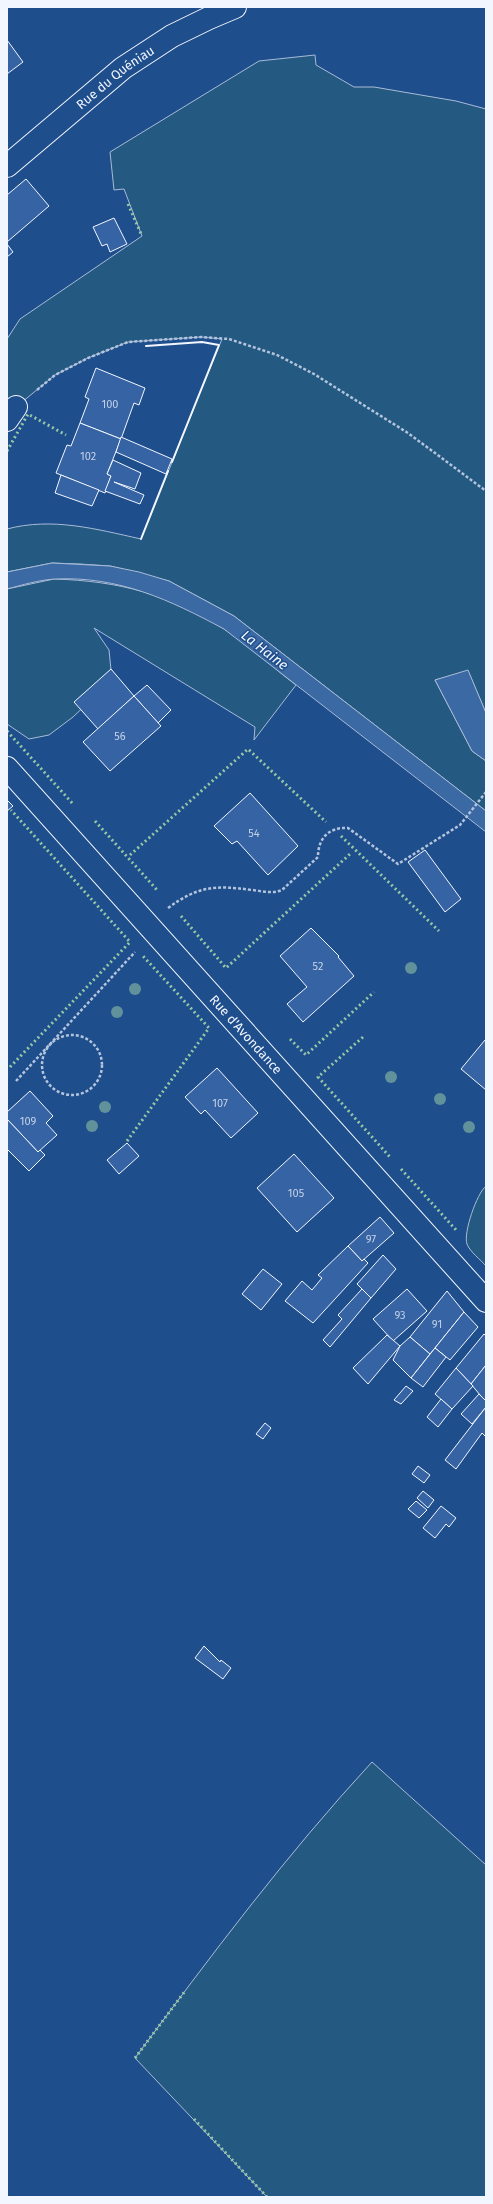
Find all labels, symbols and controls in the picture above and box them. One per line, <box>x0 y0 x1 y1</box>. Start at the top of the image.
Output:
street label: Rue du Quéniau <box>73 43 157 112</box>
house number: 100 <box>101 398 119 411</box>
house number: 102 <box>80 450 96 463</box>
water label: La Haine <box>238 627 292 674</box>
house number: 56 <box>114 730 126 743</box>
house number: 54 <box>248 827 260 840</box>
house number: 52 <box>313 960 323 973</box>
street label: Rue d'Avondance <box>207 992 285 1077</box>
house number: 107 <box>212 1097 228 1110</box>
house number: 109 <box>20 1115 37 1128</box>
house number: 105 <box>288 1187 305 1200</box>
house number: 97 <box>366 1233 376 1246</box>
house number: 93 <box>394 1309 406 1322</box>
house number: 91 <box>432 1318 442 1331</box>

